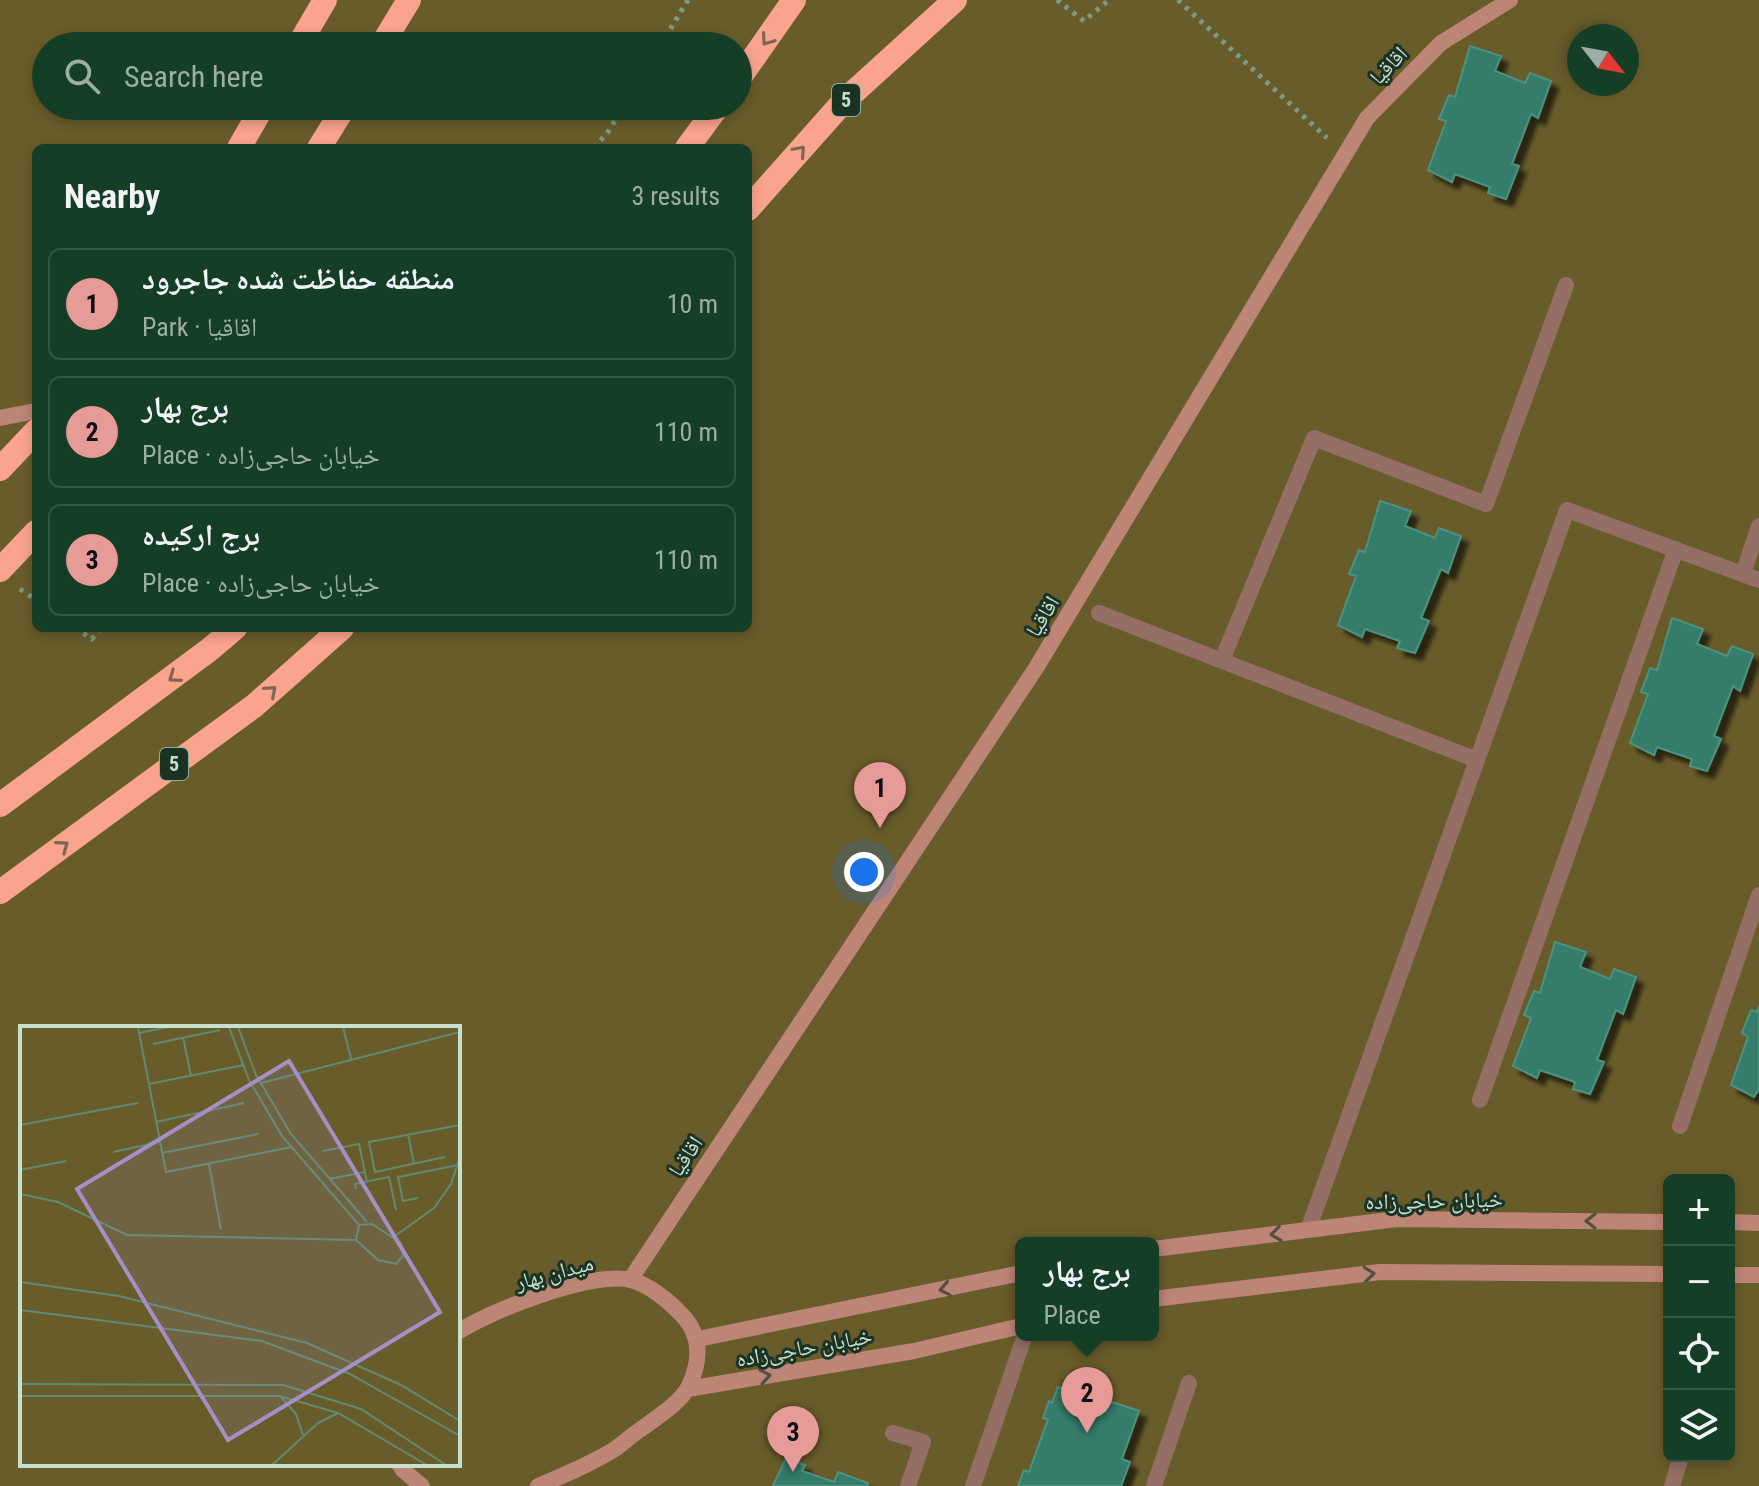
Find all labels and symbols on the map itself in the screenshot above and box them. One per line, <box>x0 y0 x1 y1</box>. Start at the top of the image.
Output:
north arrow <box>1567 24 1639 96</box>
one-way arrow <box>762 32 777 46</box>
street label: اقاقیا <box>1365 41 1412 89</box>
road number: 5 <box>832 84 860 116</box>
one-way arrow <box>790 146 805 161</box>
street label: اقاقیا <box>1021 591 1064 641</box>
one-way arrow <box>168 667 182 681</box>
one-way arrow <box>262 686 277 700</box>
road number: 5 <box>160 748 188 780</box>
pin: 1 <box>854 762 906 828</box>
one-way arrow <box>54 841 69 856</box>
your location <box>844 852 884 892</box>
inset map <box>20 1026 460 1466</box>
street label: اقاقیا <box>663 1132 708 1181</box>
street label: خیابان حاجی‌زاده <box>1365 1187 1503 1215</box>
one-way arrow <box>1584 1212 1597 1230</box>
one-way arrow <box>1269 1225 1283 1242</box>
street label: میدان بهار <box>511 1250 596 1296</box>
one-way arrow <box>1363 1265 1376 1282</box>
one-way arrow <box>938 1280 952 1297</box>
street label: خیابان حاجی‌زاده <box>734 1323 874 1373</box>
pin: 2 <box>1061 1367 1113 1433</box>
one-way arrow <box>758 1368 771 1385</box>
pin: 3 <box>767 1406 819 1472</box>

